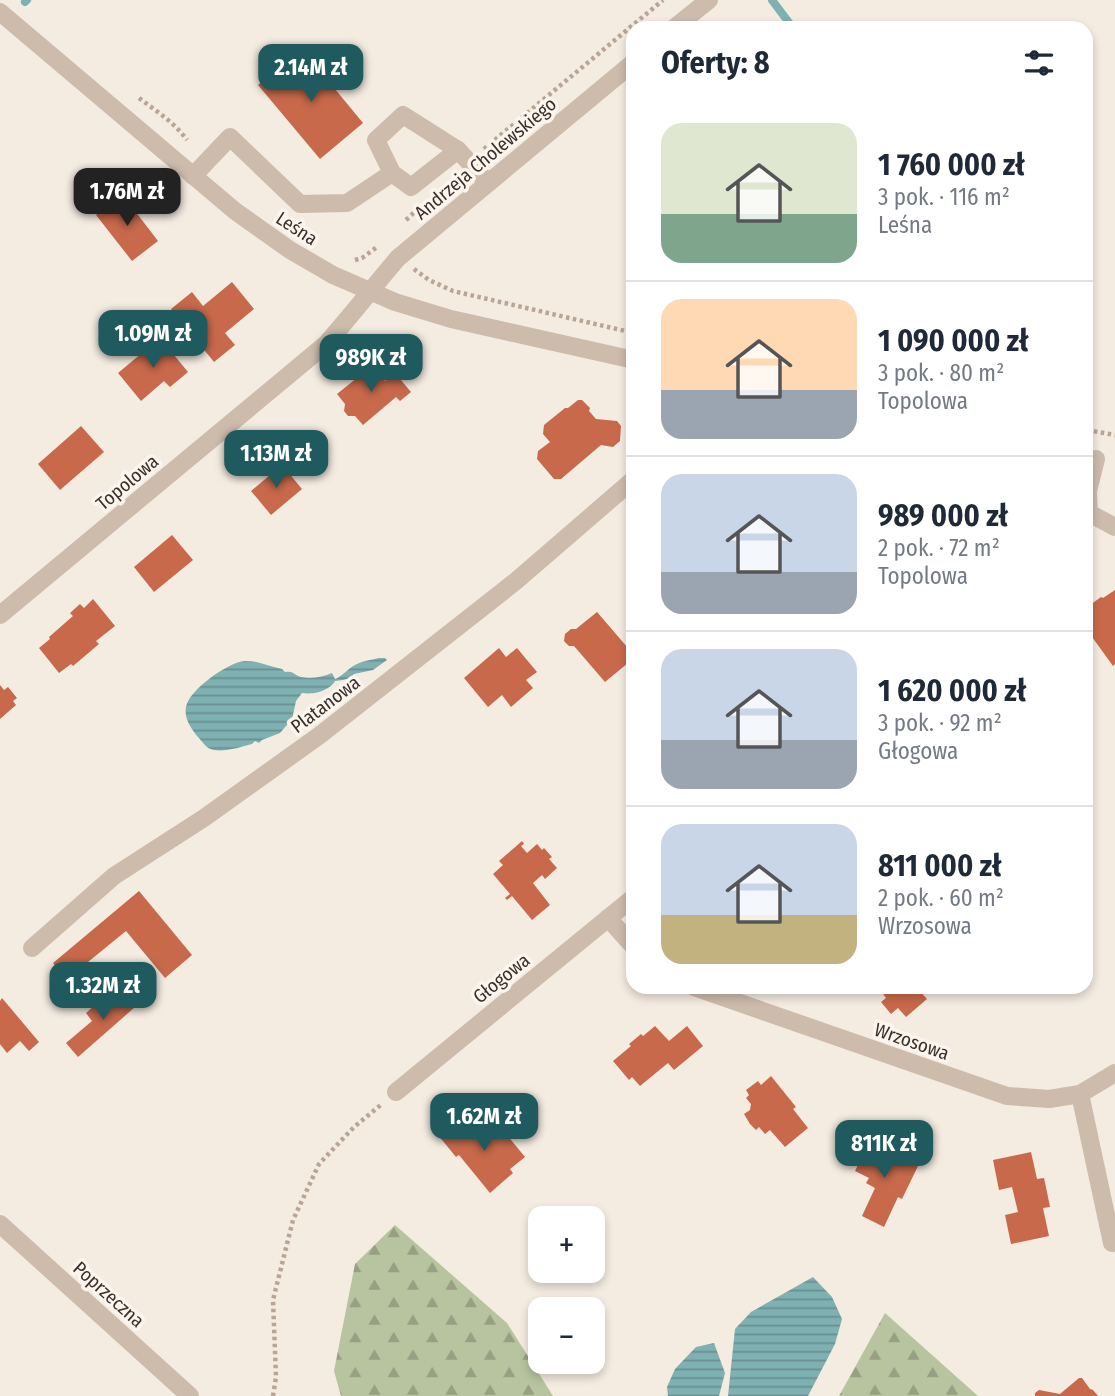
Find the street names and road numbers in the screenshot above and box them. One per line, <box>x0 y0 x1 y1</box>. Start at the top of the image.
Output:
street label: Andrzeja Cholewskiego <box>410 92 561 224</box>
street label: Leśna <box>272 207 322 250</box>
street label: Topolowa <box>91 450 163 515</box>
street label: Platanowa <box>286 671 365 738</box>
street label: Głogowa <box>468 949 534 1008</box>
street label: Wrzosowa <box>871 1018 952 1065</box>
street label: Poprzeczna <box>68 1257 149 1332</box>

